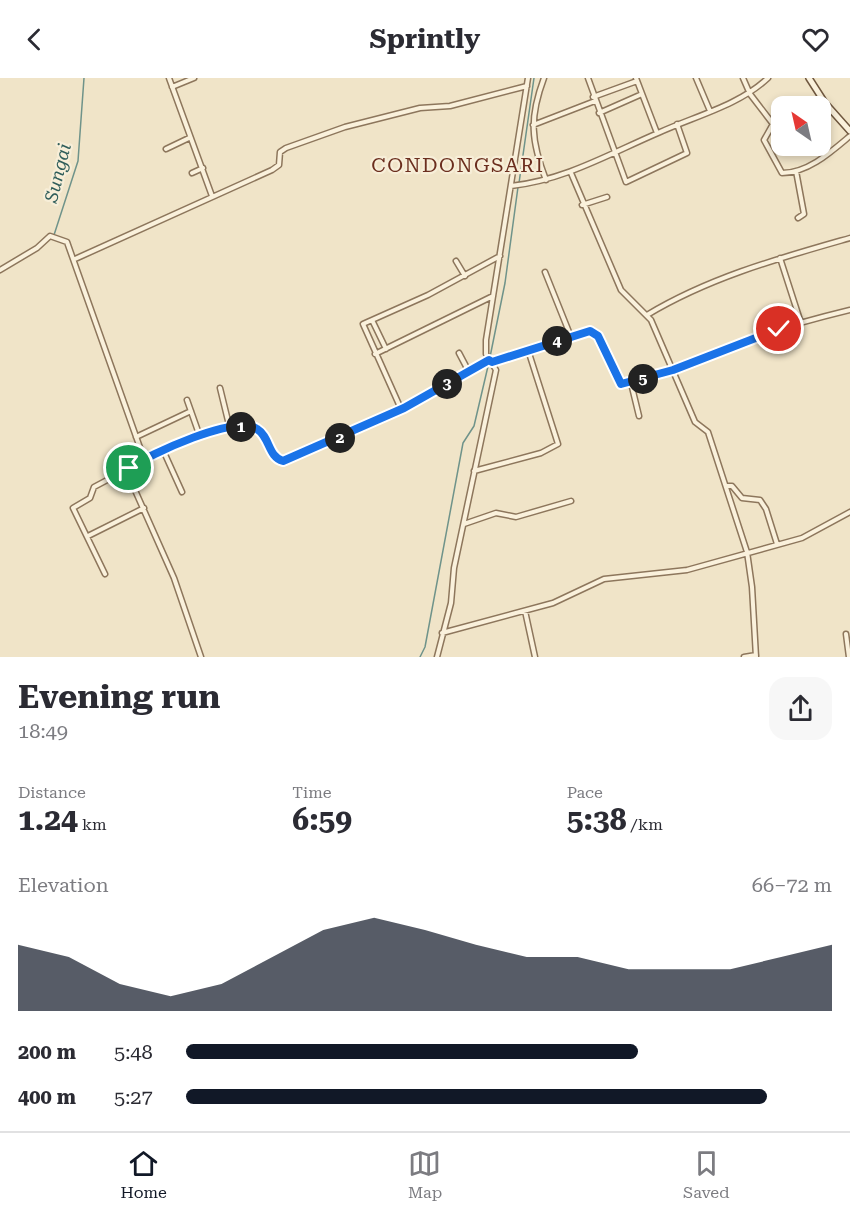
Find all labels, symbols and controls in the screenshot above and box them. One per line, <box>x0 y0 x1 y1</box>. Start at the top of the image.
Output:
icon: back <box>18 23 51 56</box>
text: Sprintly <box>370 23 480 55</box>
icon: heart <box>799 23 832 56</box>
north arrow <box>771 96 831 156</box>
map controls <box>771 96 831 156</box>
water label: Sungai <box>40 141 75 206</box>
district label: CONDONGSARI <box>371 153 545 177</box>
pin <box>753 303 804 354</box>
icon: check <box>762 312 795 345</box>
pin: 4 <box>542 326 572 356</box>
text: 4 <box>553 331 561 350</box>
pin: 5 <box>628 364 658 394</box>
pin: 3 <box>432 369 462 399</box>
text: 5 <box>639 369 647 388</box>
text: 3 <box>443 374 451 393</box>
pin: 1 <box>226 412 256 442</box>
text: 1 <box>237 417 245 436</box>
pin: 2 <box>325 423 355 453</box>
text: 2 <box>336 428 344 447</box>
pin <box>103 442 154 493</box>
icon: arrive <box>112 451 145 484</box>
text: Evening run <box>18 677 220 716</box>
button: share <box>769 677 832 740</box>
text: 18:49 <box>18 719 68 743</box>
text: Distance <box>18 783 86 802</box>
text: Time <box>292 783 332 802</box>
text: Pace <box>567 783 603 802</box>
text: 1.24 <box>18 802 78 837</box>
text: 6:59 <box>292 802 352 837</box>
text: 5:38 <box>567 802 626 837</box>
text: km <box>78 815 107 834</box>
text: /km <box>626 815 663 834</box>
text: Elevation <box>18 873 109 897</box>
text: 66–72 m <box>752 873 832 897</box>
text: 200 m <box>18 1040 76 1064</box>
text: 5:48 <box>114 1040 153 1064</box>
text: 400 m <box>18 1085 76 1109</box>
text: 5:27 <box>114 1085 153 1109</box>
tab: Home <box>121 1147 167 1202</box>
tab: Map <box>408 1147 442 1202</box>
tab: Saved <box>683 1147 730 1202</box>

